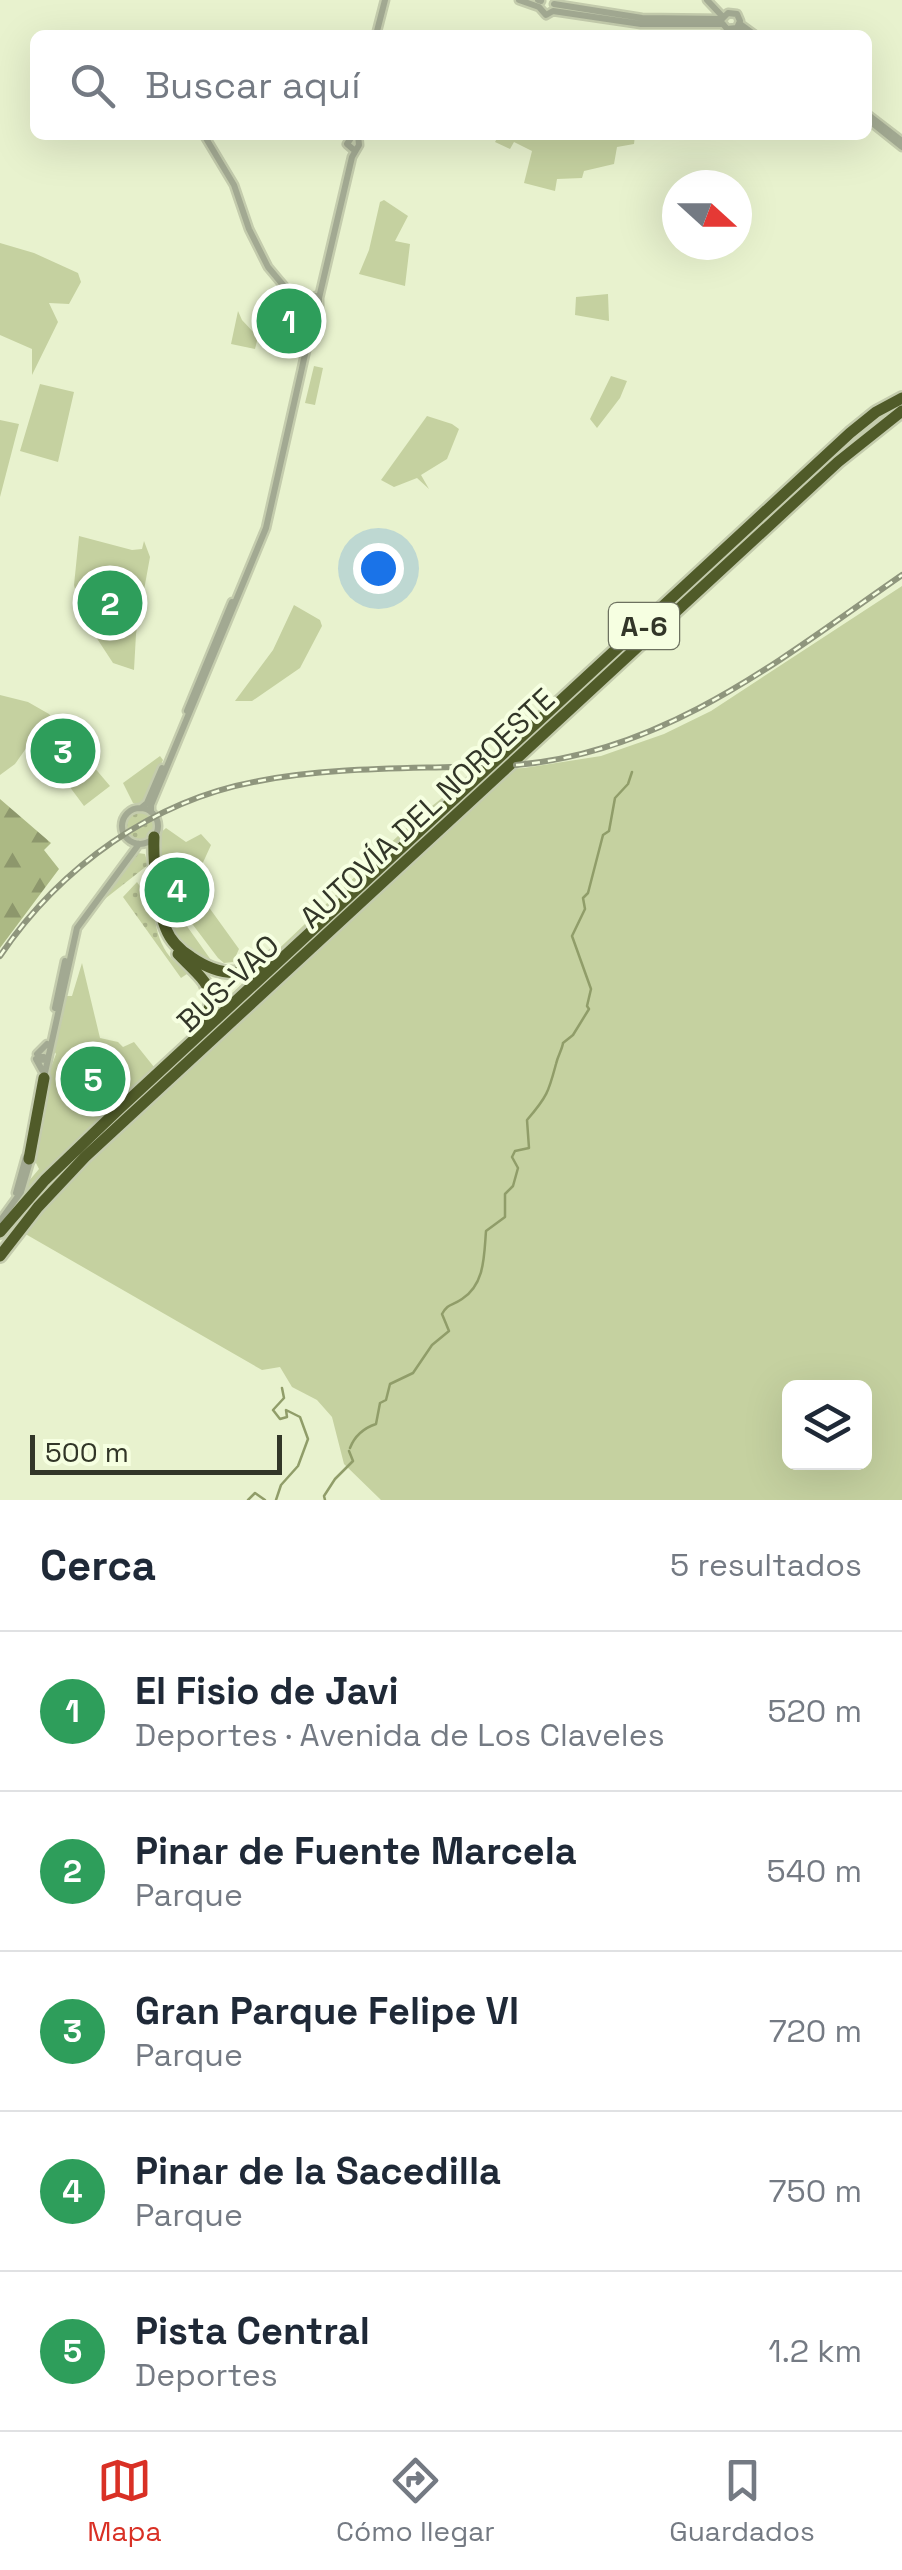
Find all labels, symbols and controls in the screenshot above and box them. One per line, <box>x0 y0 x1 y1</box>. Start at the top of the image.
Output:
search box <box>30 30 872 140</box>
icon: search <box>65 58 120 113</box>
text: Buscar aquí <box>145 61 360 109</box>
north arrow <box>662 170 752 260</box>
pin: 1 <box>256 284 322 358</box>
your location <box>353 543 404 594</box>
pin: 2 <box>78 566 142 640</box>
road number: A-6 <box>609 603 679 649</box>
street label: AUTOVÍA DEL NOROESTE <box>291 680 563 936</box>
pin: 3 <box>30 714 96 788</box>
pin: 4 <box>144 852 210 928</box>
street label: BUS-VAO <box>169 926 287 1040</box>
pin: 5 <box>61 1042 126 1116</box>
map controls <box>782 1380 872 1470</box>
button: layers <box>782 1380 872 1470</box>
scale bar <box>30 1430 282 1474</box>
text: 500 m <box>45 1434 129 1470</box>
text: Cerca <box>40 1539 156 1592</box>
text: 5 resultados <box>670 1545 862 1585</box>
text: El Fisio de Javi <box>135 1667 399 1715</box>
text: 1 <box>65 1691 80 1731</box>
text: 520 m <box>768 1691 862 1731</box>
text: Deportes · Avenida de Los Claveles <box>135 1715 665 1755</box>
text: Pinar de Fuente Marcela <box>135 1827 577 1875</box>
text: 2 <box>63 1851 82 1891</box>
text: 540 m <box>767 1851 862 1891</box>
text: Parque <box>135 1875 243 1915</box>
text: Gran Parque Felipe VI <box>135 1987 519 2035</box>
text: 3 <box>63 2011 82 2051</box>
text: 720 m <box>769 2011 862 2051</box>
text: Parque <box>135 2035 243 2075</box>
text: Pinar de la Sacedilla <box>135 2147 501 2195</box>
text: 4 <box>62 2171 83 2211</box>
text: 750 m <box>769 2171 862 2211</box>
text: Parque <box>135 2195 243 2235</box>
text: Pista Central <box>135 2307 370 2355</box>
text: 5 <box>63 2331 82 2371</box>
text: 1.2 km <box>768 2331 862 2371</box>
text: Deportes <box>135 2355 278 2395</box>
tab: Mapa <box>87 2453 162 2549</box>
tab: Cómo llegar <box>336 2453 495 2549</box>
tab: Guardados <box>669 2453 815 2549</box>

